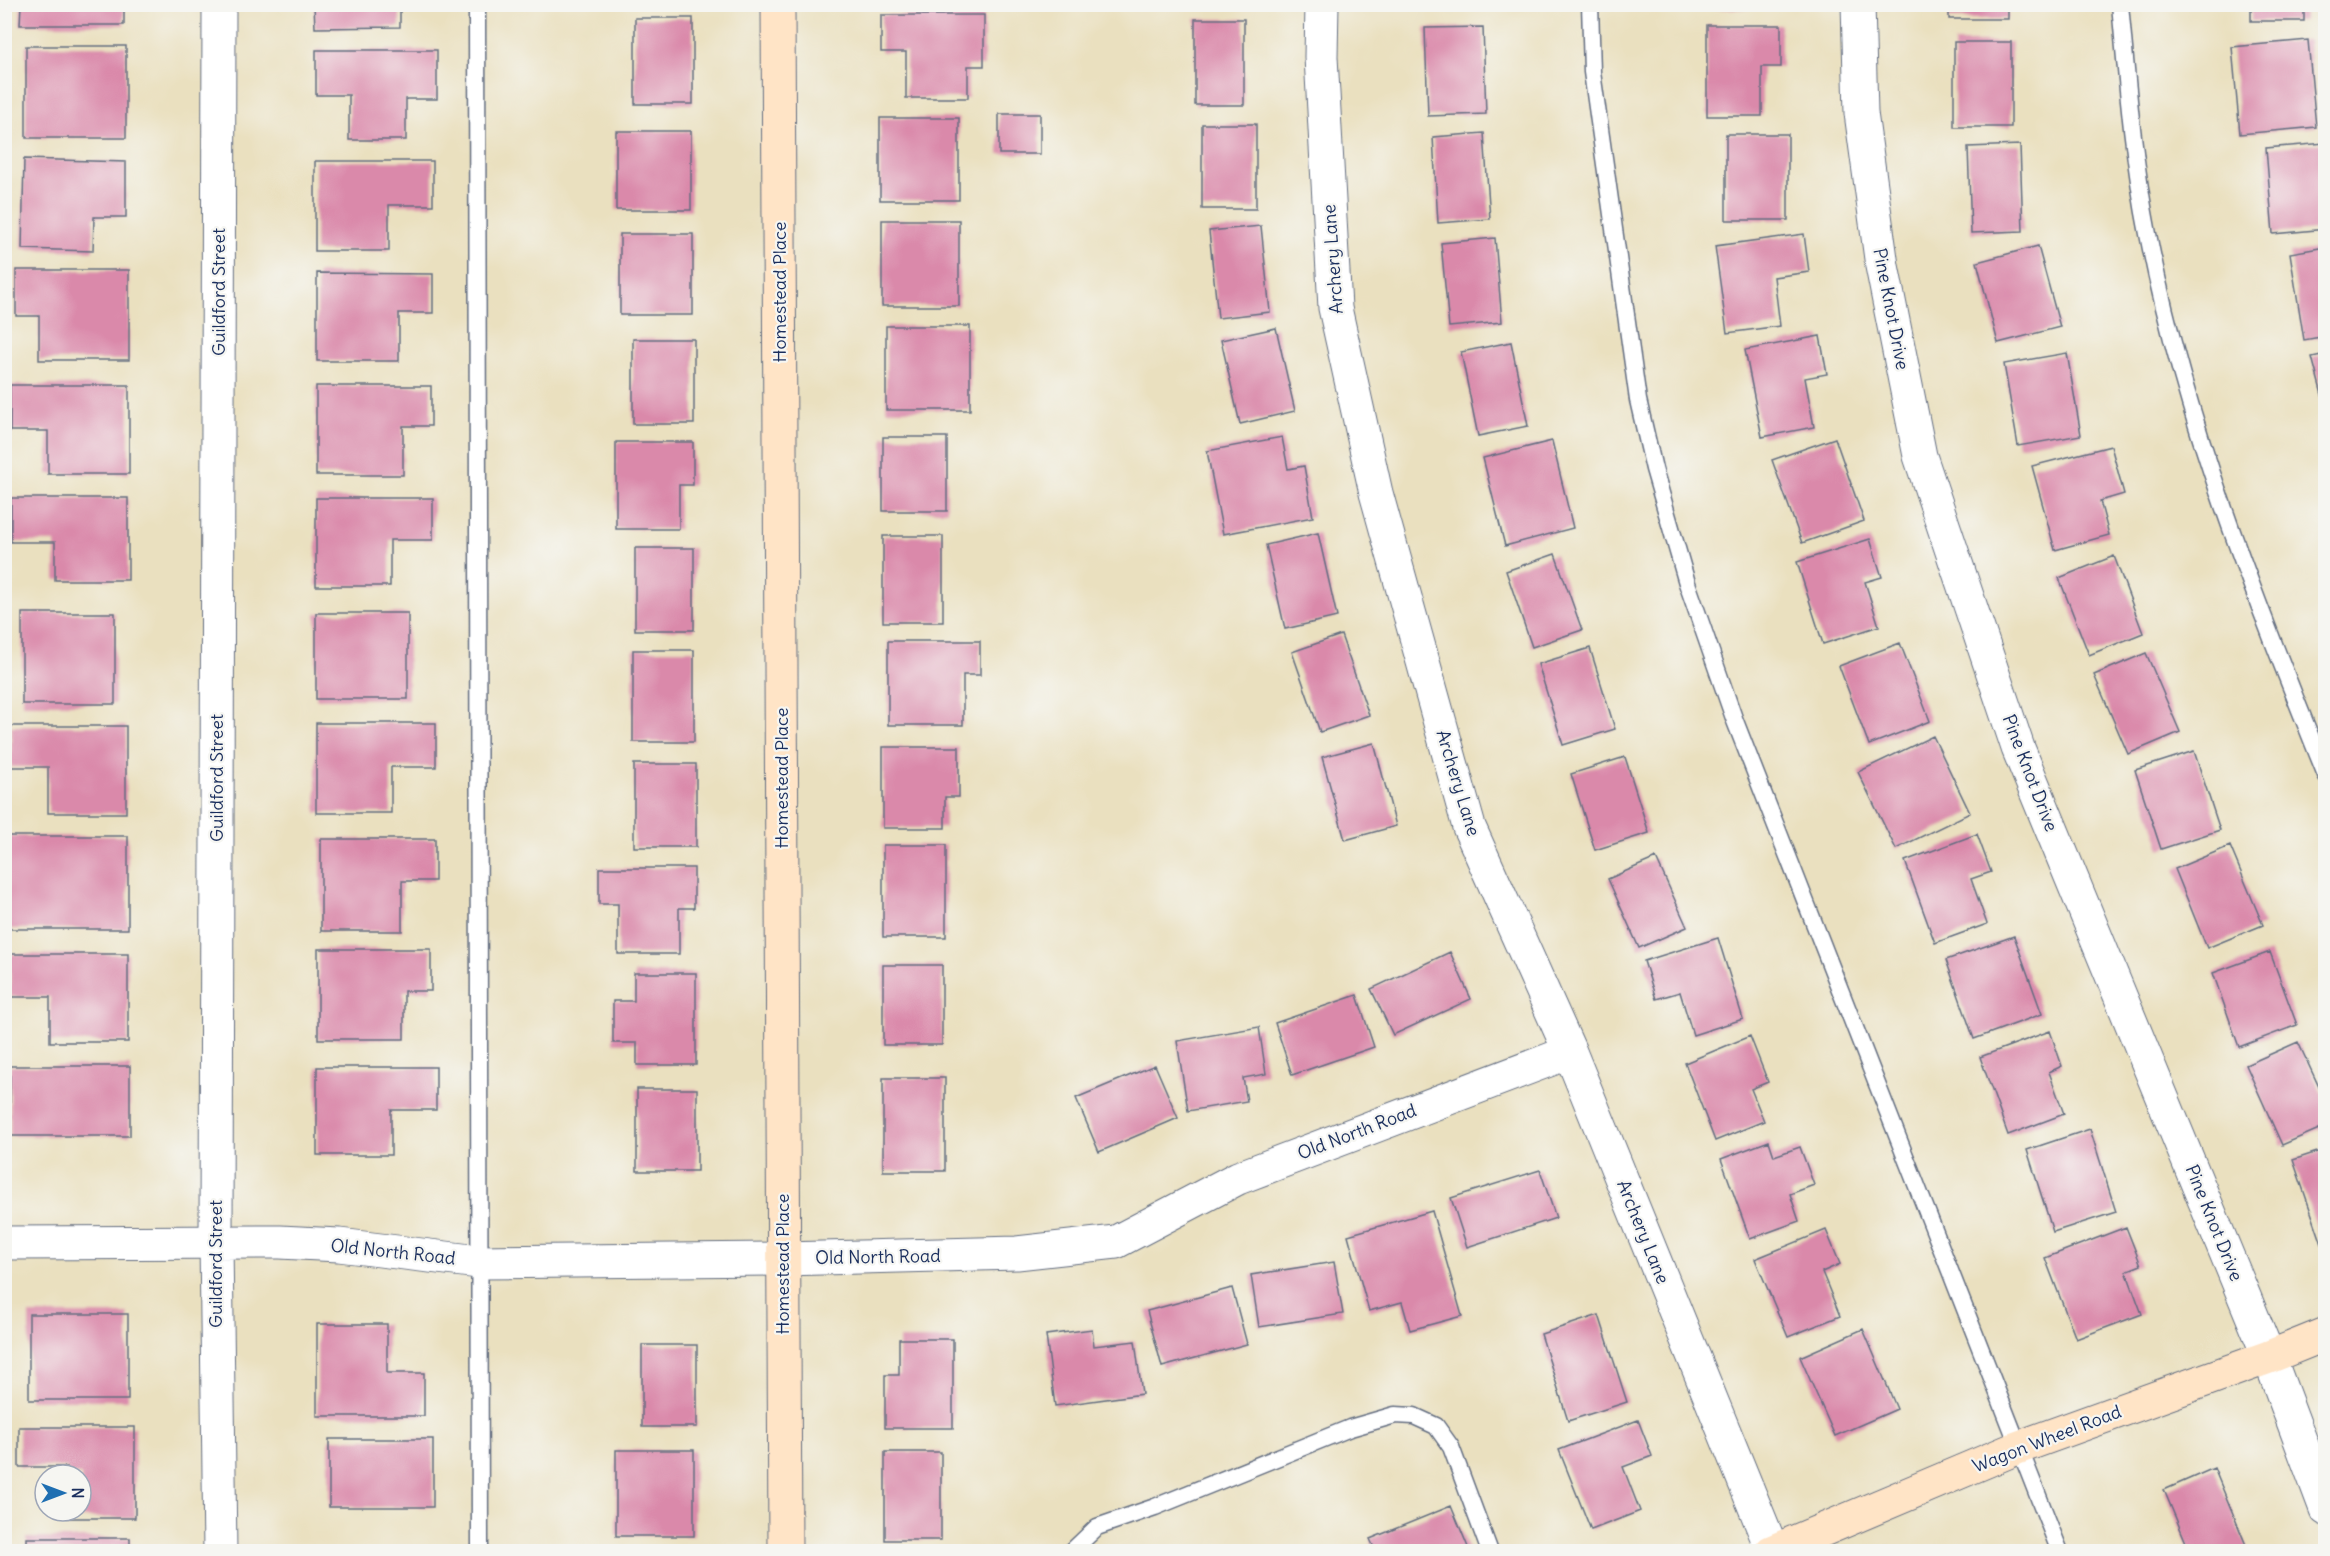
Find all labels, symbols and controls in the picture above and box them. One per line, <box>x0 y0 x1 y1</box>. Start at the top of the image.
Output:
street label: Archery Lane <box>1317 203 1348 315</box>
street label: Homestead Place <box>768 222 791 362</box>
street label: Guildford Street <box>207 228 230 356</box>
street label: Pine Knot Drive <box>1868 246 1915 372</box>
street label: Homestead Place <box>770 708 793 848</box>
street label: Pine Knot Drive <box>1998 711 2063 835</box>
street label: Guildford Street <box>205 714 228 842</box>
street label: Archery Lane <box>1431 727 1486 839</box>
street label: Old North Road <box>1294 1098 1420 1165</box>
street label: Pine Knot Drive <box>2181 1161 2248 1284</box>
street label: Archery Lane <box>1612 1177 1675 1287</box>
street label: Homestead Place <box>771 1194 794 1334</box>
street label: Guildford Street <box>204 1200 227 1328</box>
street label: Old North Road <box>329 1234 457 1270</box>
street label: Old North Road <box>815 1244 941 1269</box>
street label: Wagon Wheel Road <box>1969 1399 2125 1477</box>
north arrow <box>33 1463 93 1523</box>
text: N <box>68 1487 88 1499</box>

